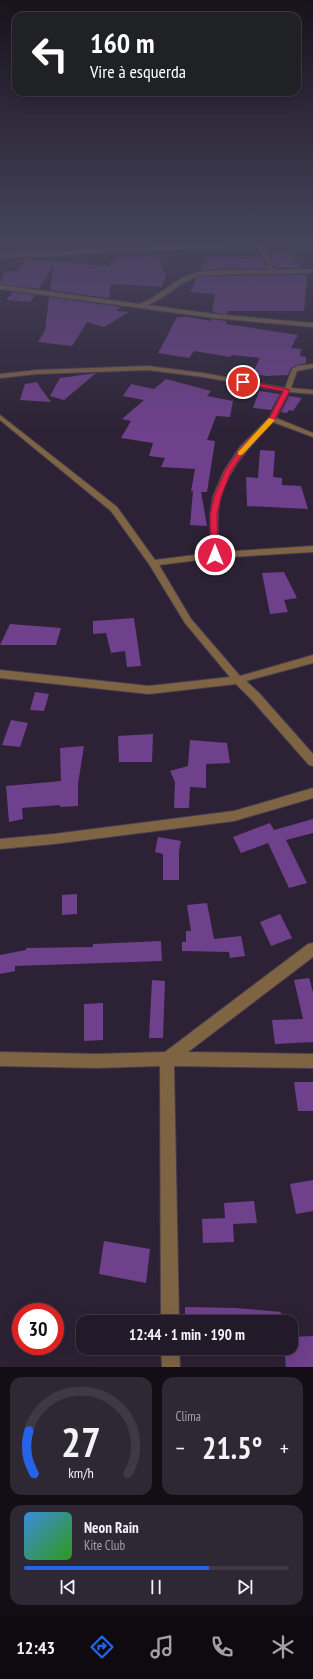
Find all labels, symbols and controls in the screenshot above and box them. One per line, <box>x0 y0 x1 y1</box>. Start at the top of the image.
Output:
text: 160 m <box>90 24 154 61</box>
icon: left <box>24 28 76 80</box>
text: Vire à esquerda <box>90 60 186 83</box>
pin <box>226 365 260 399</box>
icon: arrive <box>232 371 254 393</box>
position arrow <box>194 534 236 576</box>
speed limit sign: 30 <box>12 1303 64 1355</box>
text: 12:44 · 1 min · 190 m <box>129 1325 245 1344</box>
text: Clima <box>176 1408 201 1425</box>
text: 27 <box>61 1415 101 1468</box>
text: 21.5° <box>202 1428 262 1467</box>
text: − <box>176 1434 185 1462</box>
text: + <box>280 1434 289 1462</box>
text: km/h <box>68 1463 93 1482</box>
text: Neon Rain <box>84 1518 139 1537</box>
text: Kite Club <box>84 1537 125 1554</box>
icon: previous <box>57 1576 79 1598</box>
icon: pause <box>145 1576 167 1598</box>
icon: next <box>234 1576 256 1598</box>
icon: directions <box>88 1633 116 1661</box>
icon: music <box>148 1633 176 1661</box>
icon: phone <box>208 1633 236 1661</box>
icon: climate <box>269 1633 297 1661</box>
text: 12:43 <box>16 1636 55 1659</box>

